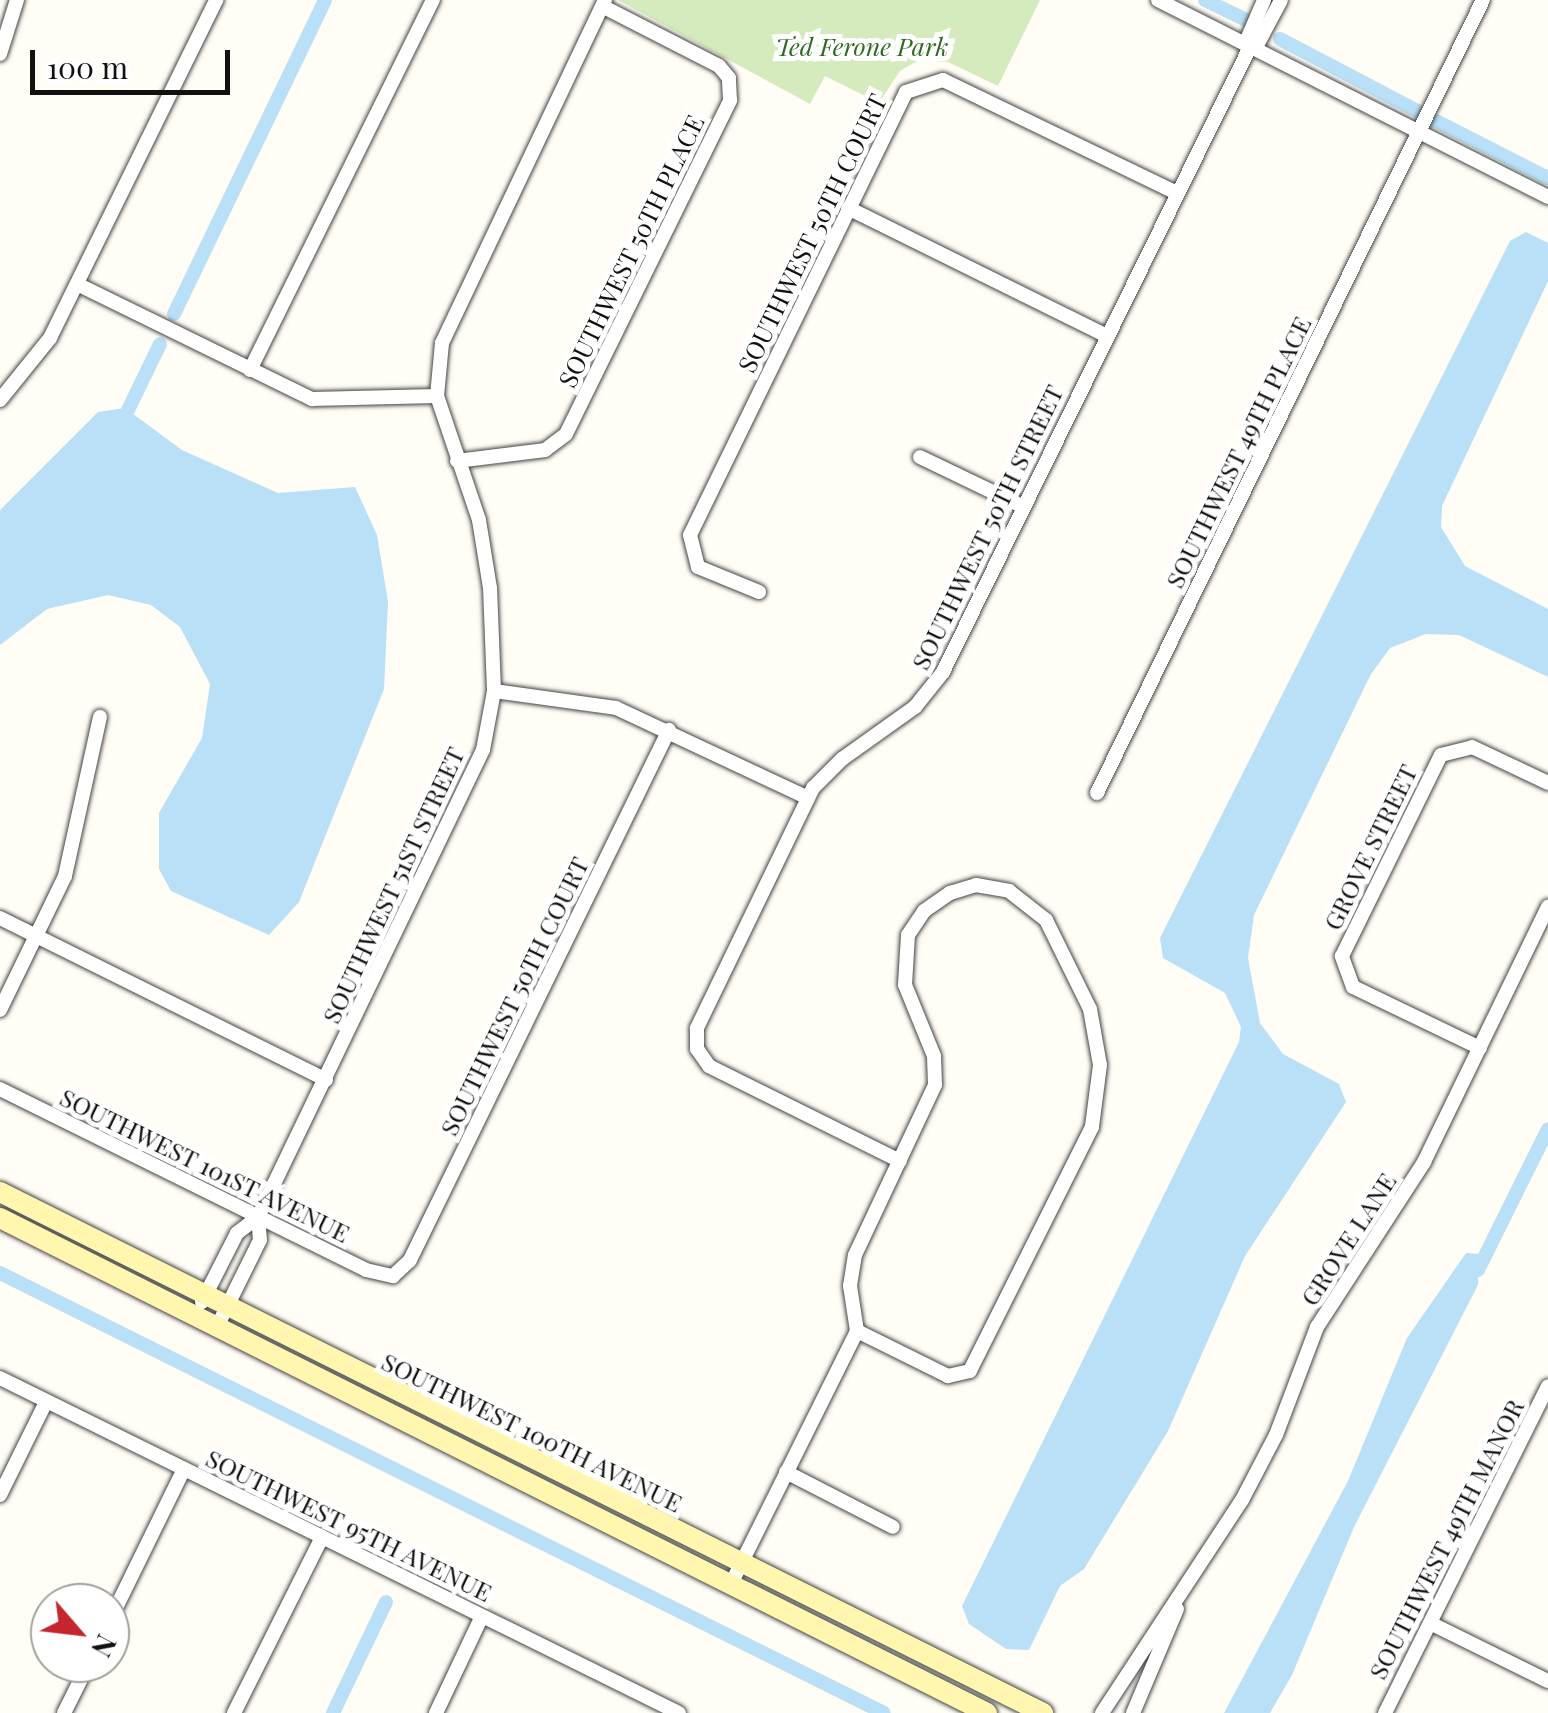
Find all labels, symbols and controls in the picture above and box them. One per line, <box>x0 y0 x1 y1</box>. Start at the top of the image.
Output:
scale bar <box>35 30 235 92</box>
park label: Ted Ferone Park <box>776 31 948 61</box>
text: 100 m <box>47 47 128 87</box>
street label: SOUTHWEST 50TH COURT <box>731 89 893 377</box>
street label: SOUTHWEST 50TH PLACE <box>552 110 710 392</box>
street label: SOUTHWEST 49TH PLACE <box>1159 311 1317 593</box>
street label: SOUTHWEST 50TH STREET <box>905 379 1069 675</box>
street label: SOUTHWEST 51ST STREET <box>315 742 471 1028</box>
street label: GROVE STREET <box>1317 759 1423 935</box>
street label: SOUTHWEST 50TH COURT <box>433 852 595 1140</box>
street label: SOUTHWEST 101ST AVENUE <box>54 1081 356 1249</box>
street label: GROVE LANE <box>1294 1167 1402 1311</box>
street label: SOUTHWEST 100TH AVENUE <box>376 1346 688 1518</box>
street label: SOUTHWEST 49TH MANOR <box>1362 1394 1530 1684</box>
street label: SOUTHWEST 95TH AVENUE <box>201 1442 497 1608</box>
north arrow <box>30 1583 130 1683</box>
text: N <box>84 1629 126 1664</box>

